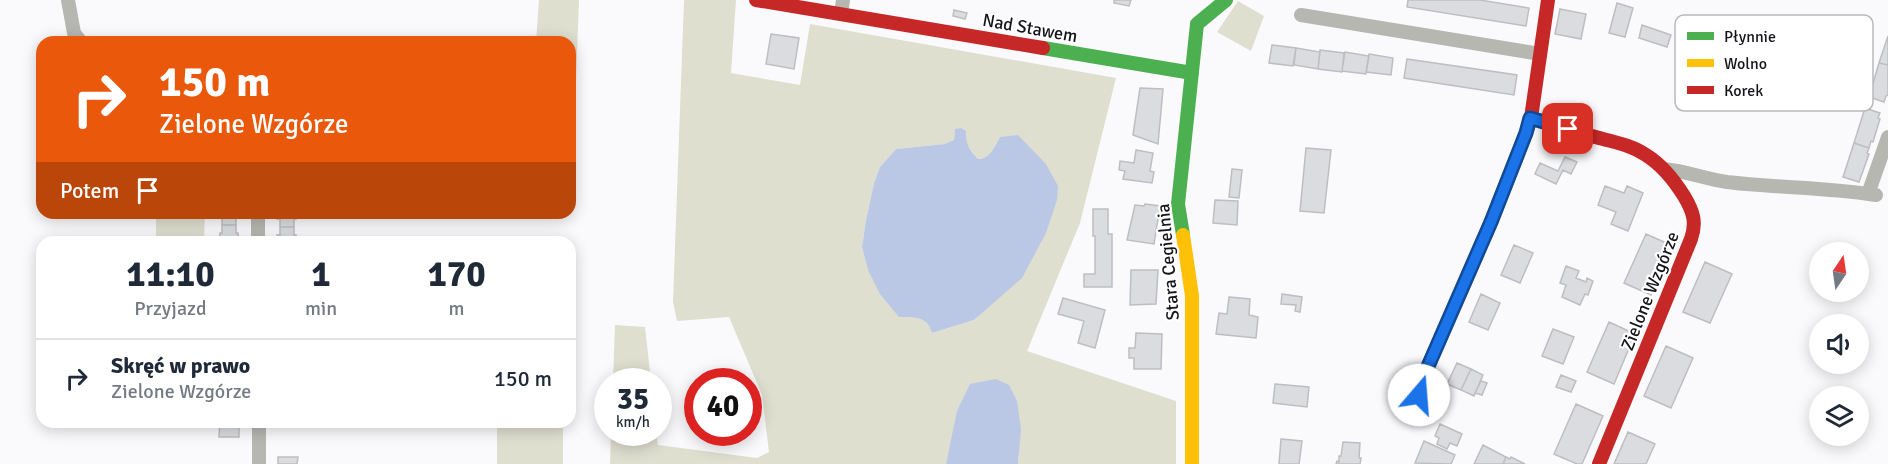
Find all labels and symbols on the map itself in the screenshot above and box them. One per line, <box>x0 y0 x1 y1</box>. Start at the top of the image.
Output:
street label: Nad Stawem <box>981 9 1079 47</box>
legend <box>1675 15 1873 111</box>
text: Płynnie <box>1724 27 1776 47</box>
text: Wolno <box>1724 54 1767 74</box>
text: Korek <box>1724 81 1763 101</box>
pin <box>1542 103 1593 154</box>
street label: Stara Cegielnia <box>1152 203 1184 321</box>
street label: Zielone Wzgórze <box>1616 228 1684 354</box>
north arrow <box>1809 242 1869 302</box>
position arrow <box>1387 363 1451 427</box>
speed limit sign: 40 <box>684 368 762 446</box>

